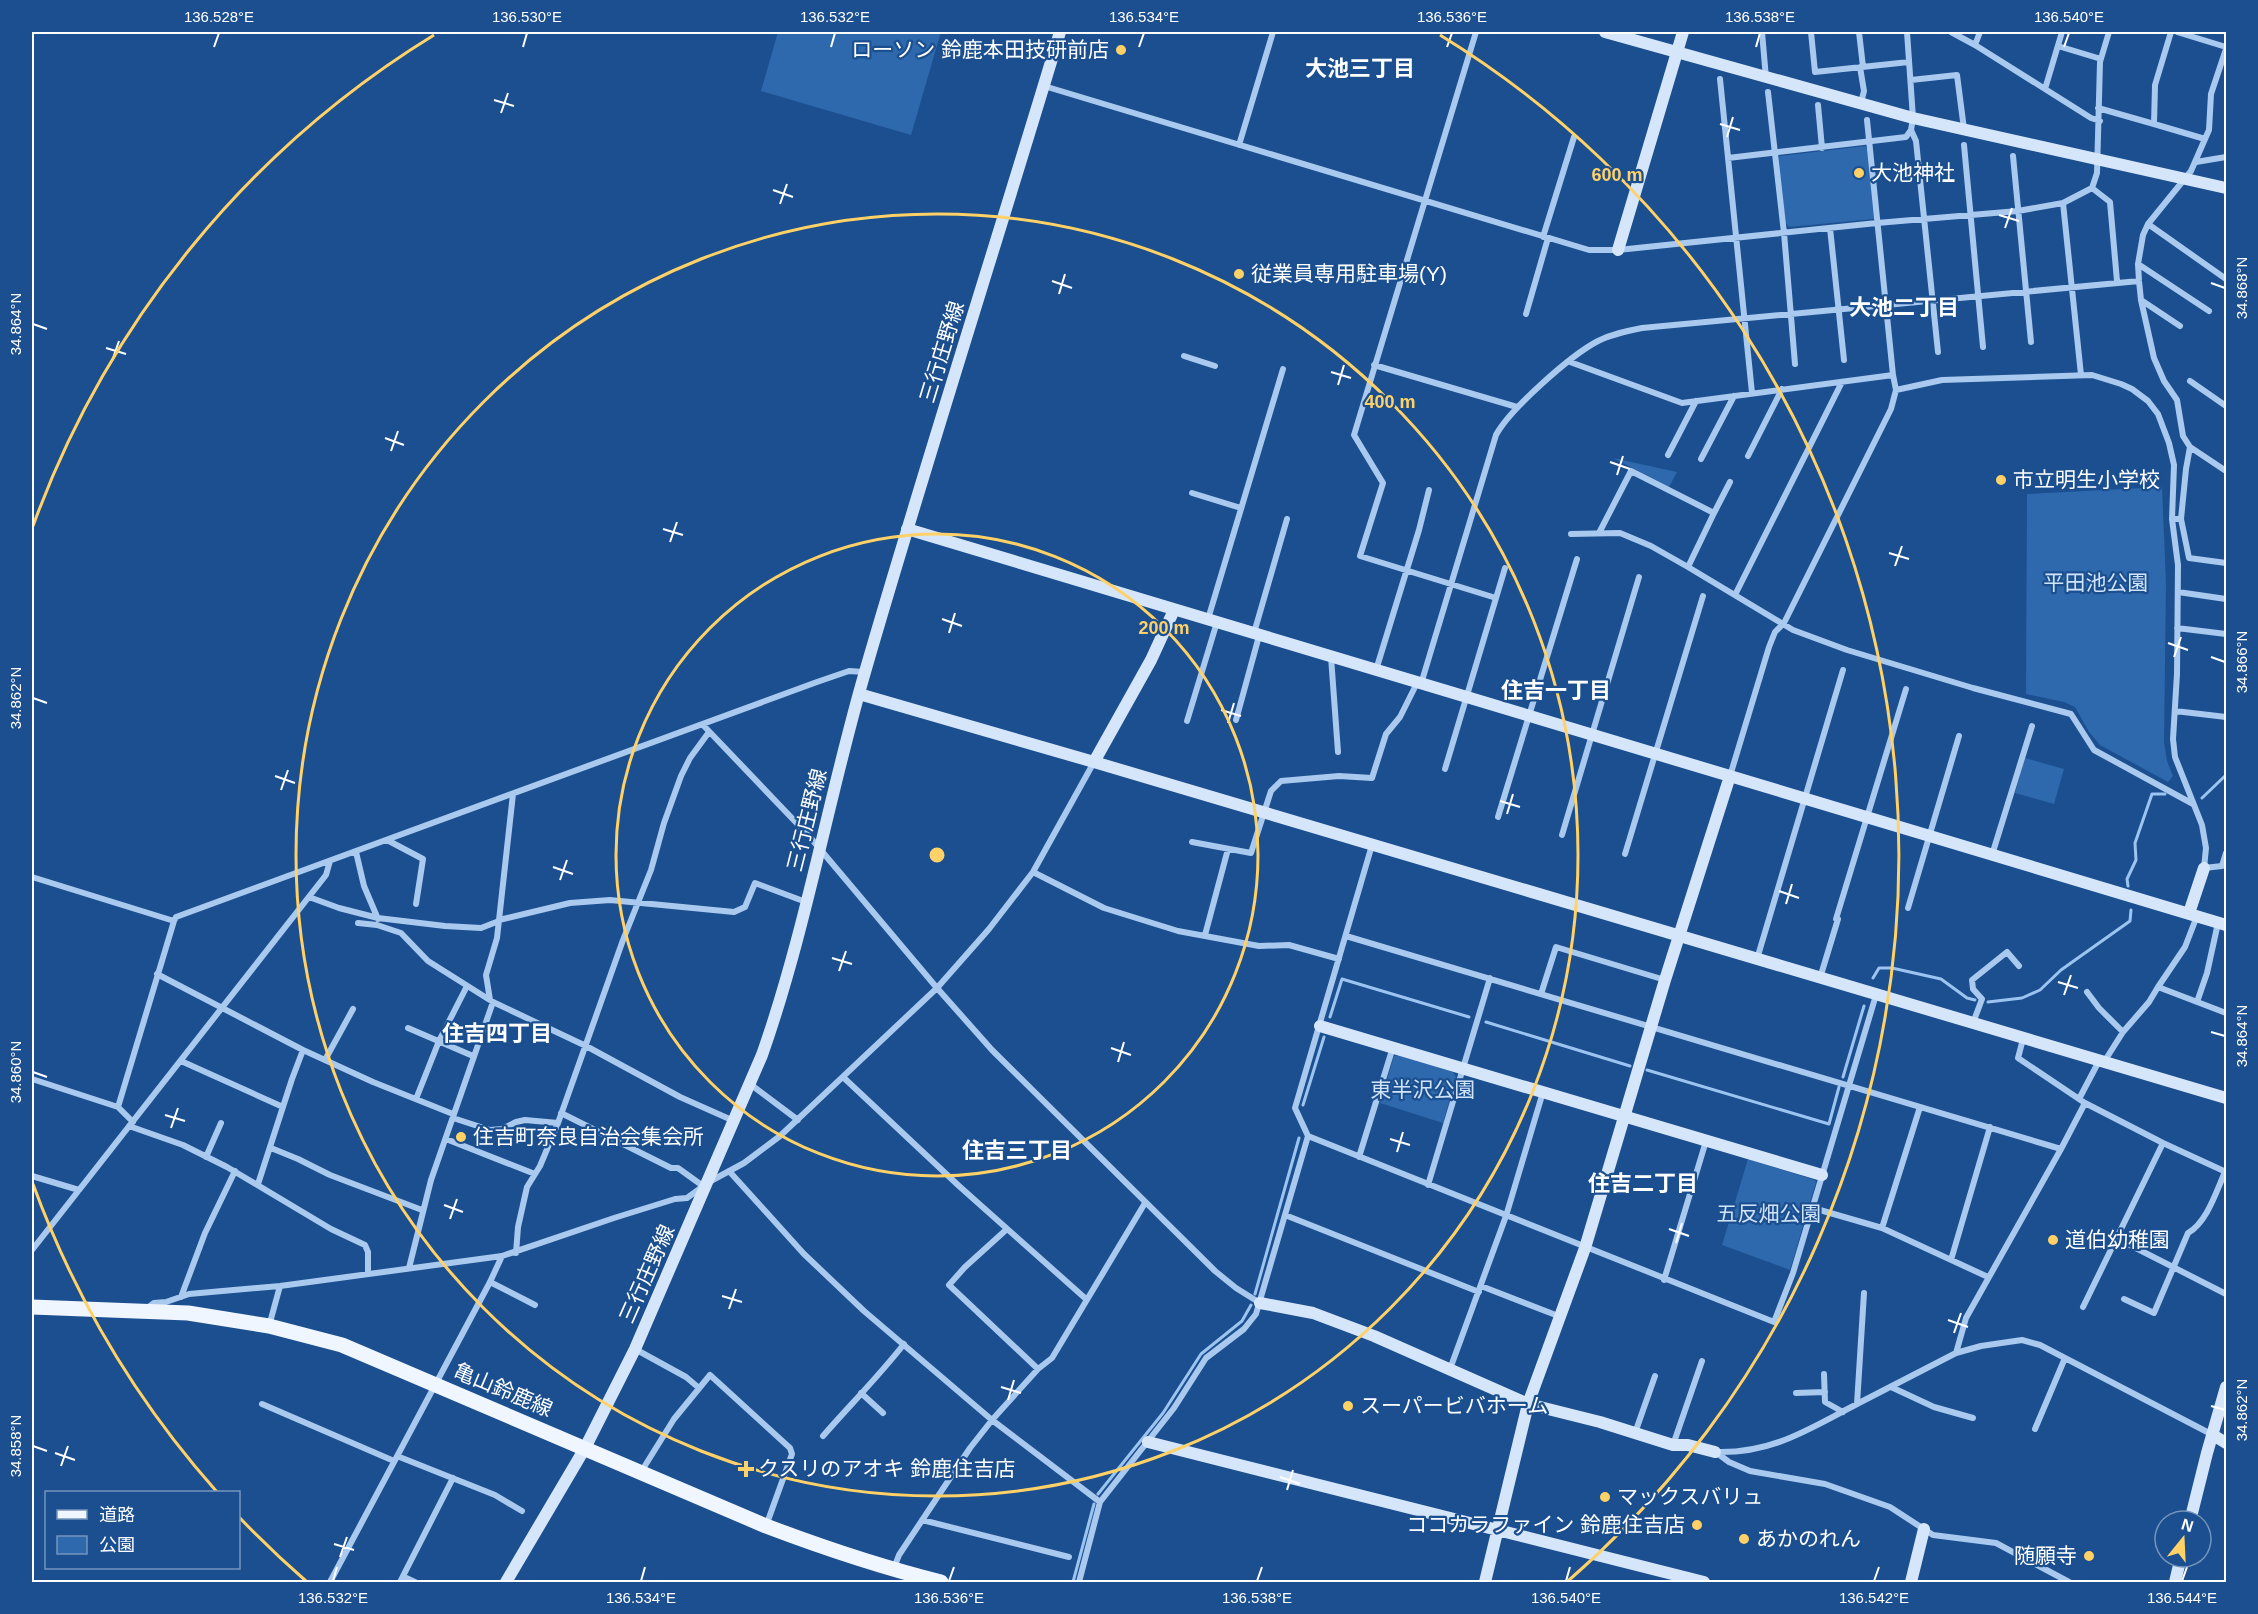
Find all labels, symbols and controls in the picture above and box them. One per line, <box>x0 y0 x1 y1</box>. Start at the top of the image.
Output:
text: 136.528°E <box>184 8 254 25</box>
text: 136.530°E <box>492 8 562 25</box>
text: 136.532°E <box>800 8 870 25</box>
text: 136.534°E <box>1109 8 1179 25</box>
text: 136.536°E <box>1417 8 1487 25</box>
text: 136.538°E <box>1725 8 1795 25</box>
text: 136.540°E <box>2034 8 2104 25</box>
place label: ローソン 鈴鹿本田技研前店 <box>851 38 1109 61</box>
marker: ローソン 鈴鹿本田技研前店 <box>1114 43 1128 57</box>
district label: 大池三丁目 <box>1305 56 1415 81</box>
place label: 大池神社 <box>1871 161 1955 184</box>
text: 600 m <box>1591 165 1643 185</box>
marker: 大池神社 <box>1852 166 1866 180</box>
text: 34.868°N <box>2233 257 2250 319</box>
place label: 従業員専用駐車場(Y) <box>1251 262 1447 285</box>
marker: 従業員専用駐車場(Y) <box>1232 267 1246 281</box>
text: 34.864°N <box>7 293 24 355</box>
district label: 大池二丁目 <box>1849 295 1959 320</box>
street label: 三行庄野線 <box>915 298 968 405</box>
text: 400 m <box>1364 392 1416 412</box>
place label: 市立明生小学校 <box>2013 468 2160 491</box>
marker: 市立明生小学校 <box>1994 473 2008 487</box>
park label: 平田池公園 <box>2044 571 2149 594</box>
text: 200 m <box>1138 618 1190 638</box>
text: 34.866°N <box>2233 631 2250 693</box>
text: 34.862°N <box>7 667 24 729</box>
district label: 住吉一丁目 <box>1501 678 1611 703</box>
street label: 三行庄野線 <box>783 766 830 874</box>
centre of rings <box>927 845 947 865</box>
text: 34.864°N <box>2233 1005 2250 1067</box>
district label: 住吉四丁目 <box>442 1021 552 1046</box>
text: 34.860°N <box>7 1041 24 1103</box>
park label: 東半沢公園 <box>1371 1078 1476 1101</box>
place label: 住吉町奈良自治会集会所 <box>473 1125 704 1148</box>
marker: 住吉町奈良自治会集会所 <box>454 1130 468 1144</box>
district label: 住吉三丁目 <box>962 1138 1072 1163</box>
district label: 住吉二丁目 <box>1588 1171 1698 1196</box>
park label: 五反畑公園 <box>1717 1202 1822 1225</box>
street label: 三行庄野線 <box>615 1221 678 1326</box>
place label: 道伯幼稚園 <box>2065 1228 2170 1251</box>
marker: 道伯幼稚園 <box>2046 1233 2060 1247</box>
street label: 亀山鈴鹿線 <box>450 1358 556 1421</box>
text: 34.862°N <box>2233 1379 2250 1441</box>
place label: スーパービバホーム <box>1360 1394 1548 1417</box>
marker: スーパービバホーム <box>1341 1399 1355 1413</box>
text: 34.858°N <box>7 1415 24 1477</box>
place label: クスリのアオキ 鈴鹿住吉店 <box>758 1457 1015 1480</box>
marker: クスリのアオキ 鈴鹿住吉店 <box>739 1462 753 1476</box>
place label: マックスバリュ <box>1617 1485 1763 1508</box>
marker: マックスバリュ <box>1598 1490 1612 1504</box>
legend <box>45 1491 240 1569</box>
text: 道路 <box>99 1505 135 1525</box>
north arrow <box>2153 1509 2213 1569</box>
place label: ココカラファイン 鈴鹿住吉店 <box>1406 1513 1685 1536</box>
text: N <box>2179 1515 2196 1535</box>
marker: ココカラファイン 鈴鹿住吉店 <box>1690 1518 1704 1532</box>
place label: あかのれん <box>1756 1527 1861 1550</box>
marker: あかのれん <box>1737 1532 1751 1546</box>
text: 公園 <box>99 1535 135 1555</box>
place label: 随願寺 <box>2014 1544 2077 1567</box>
marker: 随願寺 <box>2082 1549 2096 1563</box>
text: 136.532°E <box>298 1589 368 1606</box>
text: 136.534°E <box>606 1589 676 1606</box>
text: 136.536°E <box>914 1589 984 1606</box>
text: 136.538°E <box>1222 1589 1292 1606</box>
text: 136.540°E <box>1531 1589 1601 1606</box>
text: 136.542°E <box>1839 1589 1909 1606</box>
text: 136.544°E <box>2147 1589 2217 1606</box>

